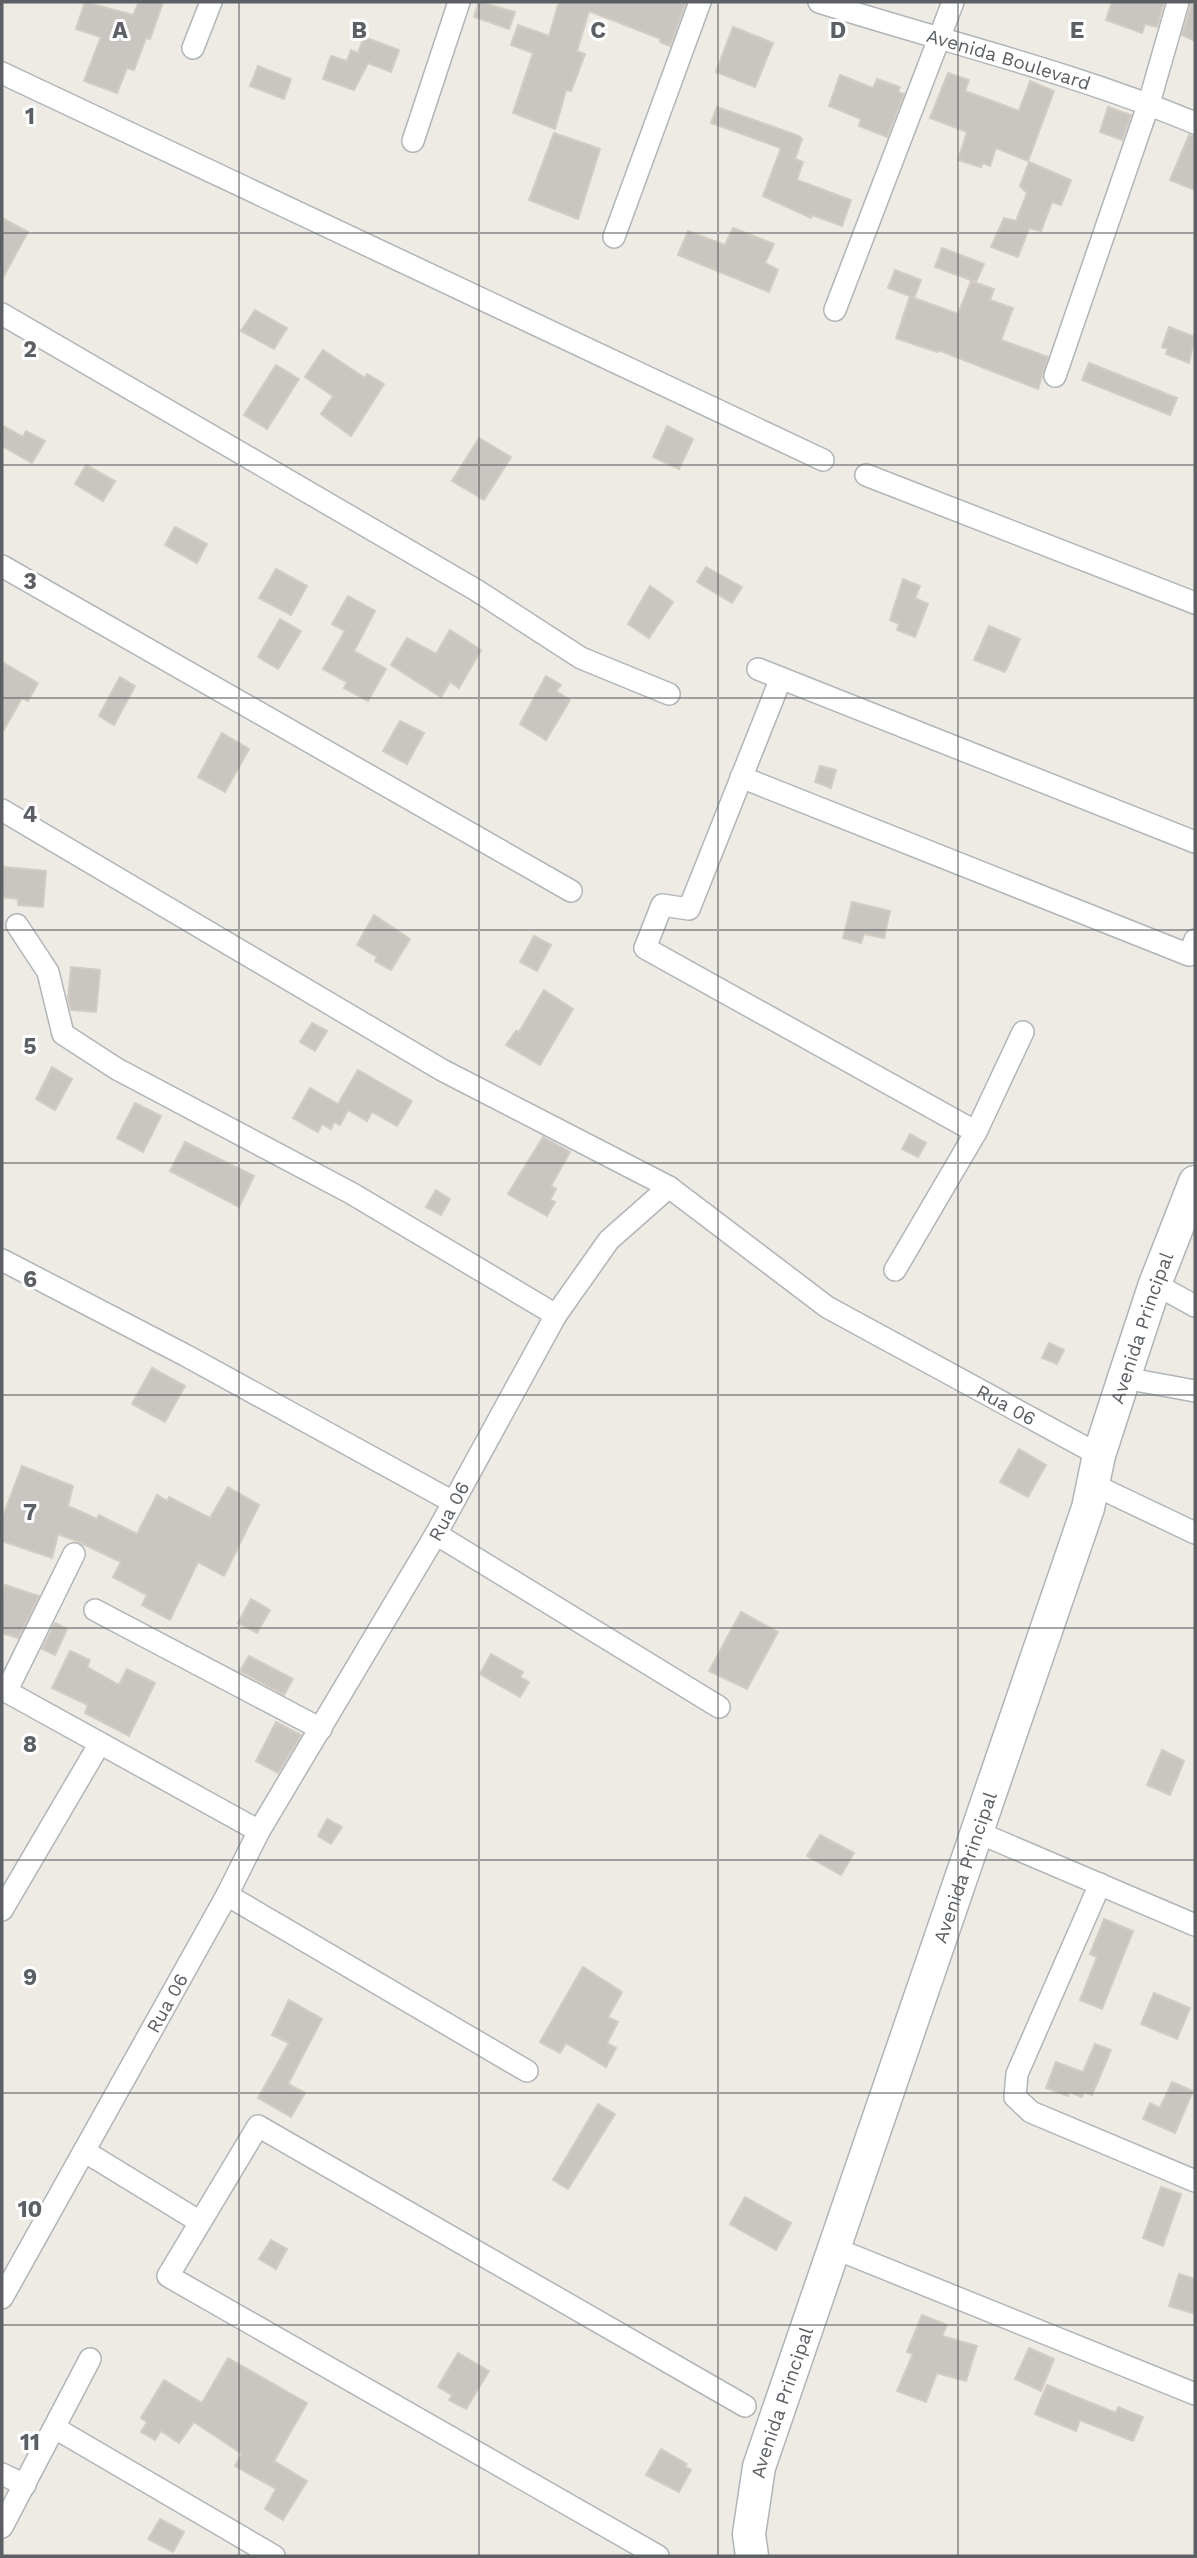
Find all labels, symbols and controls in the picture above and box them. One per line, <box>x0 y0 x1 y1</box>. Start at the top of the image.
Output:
text: A <box>112 17 128 44</box>
text: B <box>351 17 367 44</box>
text: C <box>590 17 606 44</box>
text: D <box>830 17 846 44</box>
text: E <box>1070 17 1084 44</box>
street label: Avenida Boulevard <box>924 23 1094 95</box>
text: 1 <box>25 103 35 130</box>
text: 2 <box>23 336 37 363</box>
text: 3 <box>23 568 37 595</box>
text: 4 <box>23 801 38 828</box>
text: 5 <box>23 1033 37 1060</box>
street label: Avenida Principal <box>1105 1248 1178 1407</box>
text: 6 <box>23 1266 37 1293</box>
street label: Rua 06 <box>973 1379 1040 1430</box>
street label: Rua 06 <box>423 1477 474 1545</box>
text: 7 <box>23 1499 37 1526</box>
text: 8 <box>23 1731 37 1758</box>
street label: Avenida Principal <box>928 1788 1001 1946</box>
text: 9 <box>23 1964 37 1991</box>
street label: Rua 06 <box>141 1969 193 2037</box>
text: 10 <box>18 2196 42 2223</box>
street label: Avenida Principal <box>746 2324 818 2480</box>
text: 11 <box>20 2429 40 2456</box>

